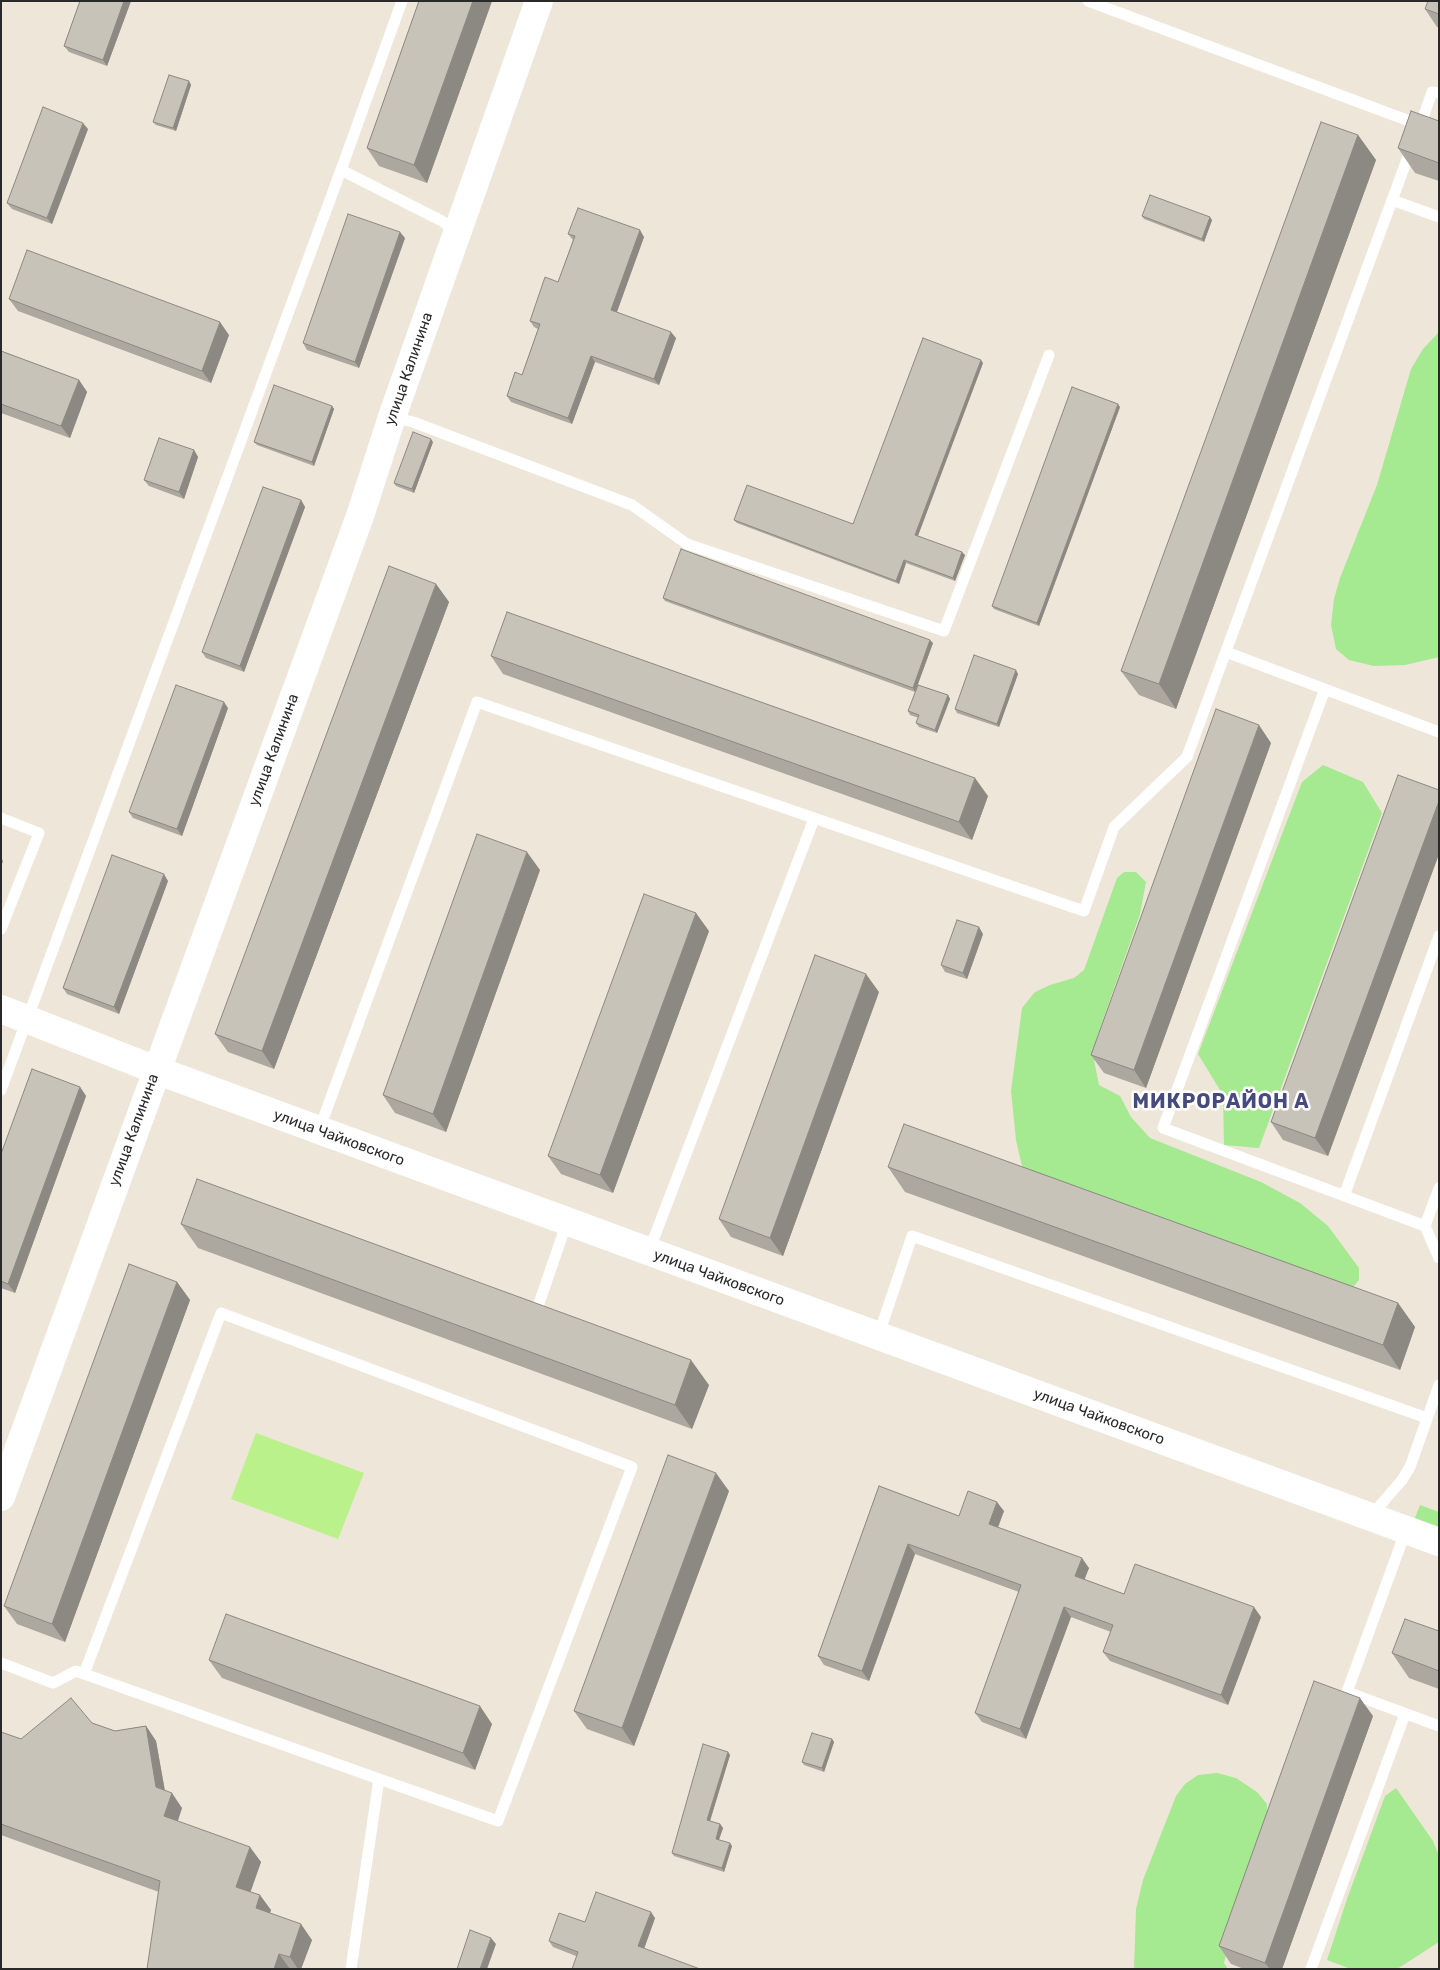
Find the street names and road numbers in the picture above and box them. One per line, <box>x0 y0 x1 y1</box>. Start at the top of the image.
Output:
street label: улица Калинина <box>381 310 437 428</box>
street label: улица Калинина <box>245 691 303 809</box>
street label: улица Калинина <box>105 1071 163 1189</box>
street label: улица Чайковского <box>271 1106 407 1170</box>
street label: улица Чайковского <box>651 1246 787 1310</box>
street label: улица Чайковского <box>1031 1385 1167 1449</box>

